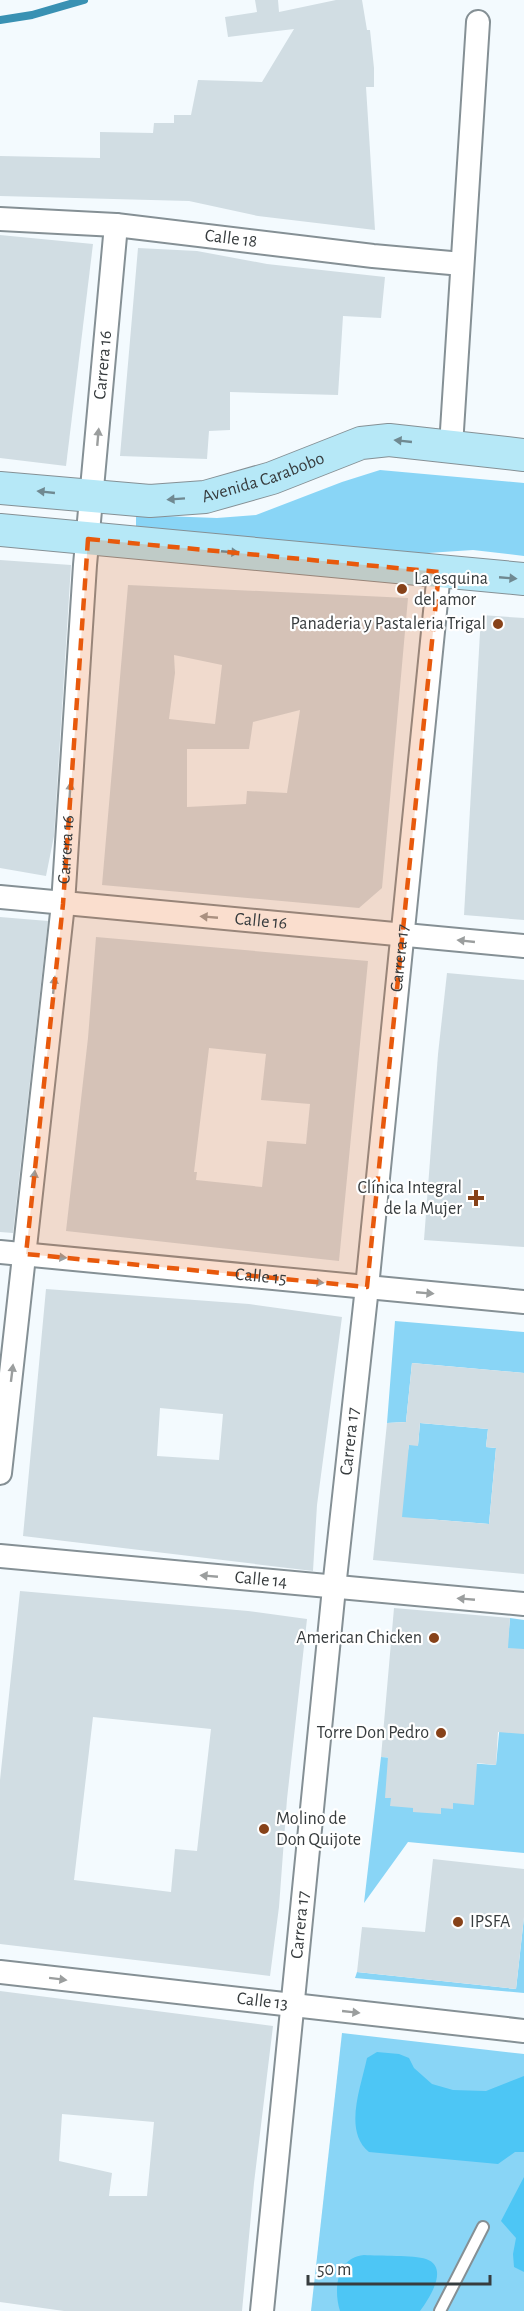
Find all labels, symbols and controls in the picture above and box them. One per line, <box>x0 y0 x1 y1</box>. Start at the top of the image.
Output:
street label: Calle 18 <box>204 227 258 251</box>
street label: Carrera 16 <box>91 330 115 400</box>
one-way arrow <box>93 428 103 447</box>
one-way arrow <box>394 436 413 446</box>
street label: Avenida Carabobo <box>200 449 327 506</box>
one-way arrow <box>37 487 56 497</box>
one-way arrow <box>166 494 185 504</box>
one-way arrow <box>221 547 240 557</box>
place label: La esquina del amor <box>414 570 488 609</box>
one-way arrow <box>499 573 518 583</box>
marker: La esquina del amor <box>395 582 409 596</box>
place label: Panaderia y Pastaleria Trigal <box>290 615 486 633</box>
marker: Panaderia y Pastaleria Trigal <box>491 617 505 631</box>
one-way arrow <box>66 781 75 800</box>
street label: Carrera 16 <box>55 815 78 885</box>
street label: Calle 16 <box>234 910 288 933</box>
one-way arrow <box>199 912 218 922</box>
street label: Carrera 17 <box>388 923 412 993</box>
one-way arrow <box>456 936 475 946</box>
one-way arrow <box>49 976 59 995</box>
one-way arrow <box>29 1170 39 1189</box>
place label: Clínica Integral de la Mujer <box>357 1179 462 1218</box>
marker: Clínica Integral de la Mujer <box>467 1189 485 1207</box>
one-way arrow <box>49 1252 68 1262</box>
street label: Calle 15 <box>234 1265 287 1288</box>
one-way arrow <box>306 1277 325 1287</box>
one-way arrow <box>416 1288 435 1298</box>
one-way arrow <box>7 1363 17 1382</box>
street label: Carrera 17 <box>337 1407 363 1476</box>
street label: Calle 14 <box>234 1569 288 1591</box>
one-way arrow <box>199 1571 218 1581</box>
one-way arrow <box>456 1594 475 1604</box>
place label: American Chicken <box>296 1629 422 1647</box>
marker: American Chicken <box>427 1631 441 1645</box>
place label: Torre Don Pedro <box>316 1724 429 1742</box>
marker: Torre Don Pedro <box>434 1726 448 1740</box>
place label: Molino de Don Quijote <box>276 1810 361 1849</box>
marker: Molino de Don Quijote <box>257 1822 271 1836</box>
street label: Carrera 17 <box>288 1890 313 1960</box>
place label: IPSFA <box>470 1913 511 1931</box>
marker: IPSFA <box>451 1915 465 1929</box>
one-way arrow <box>49 1974 68 1983</box>
street label: Calle 13 <box>236 1990 289 2013</box>
one-way arrow <box>342 2007 361 2017</box>
scale bar <box>308 2248 490 2286</box>
text: 50 m <box>317 2261 351 2279</box>

